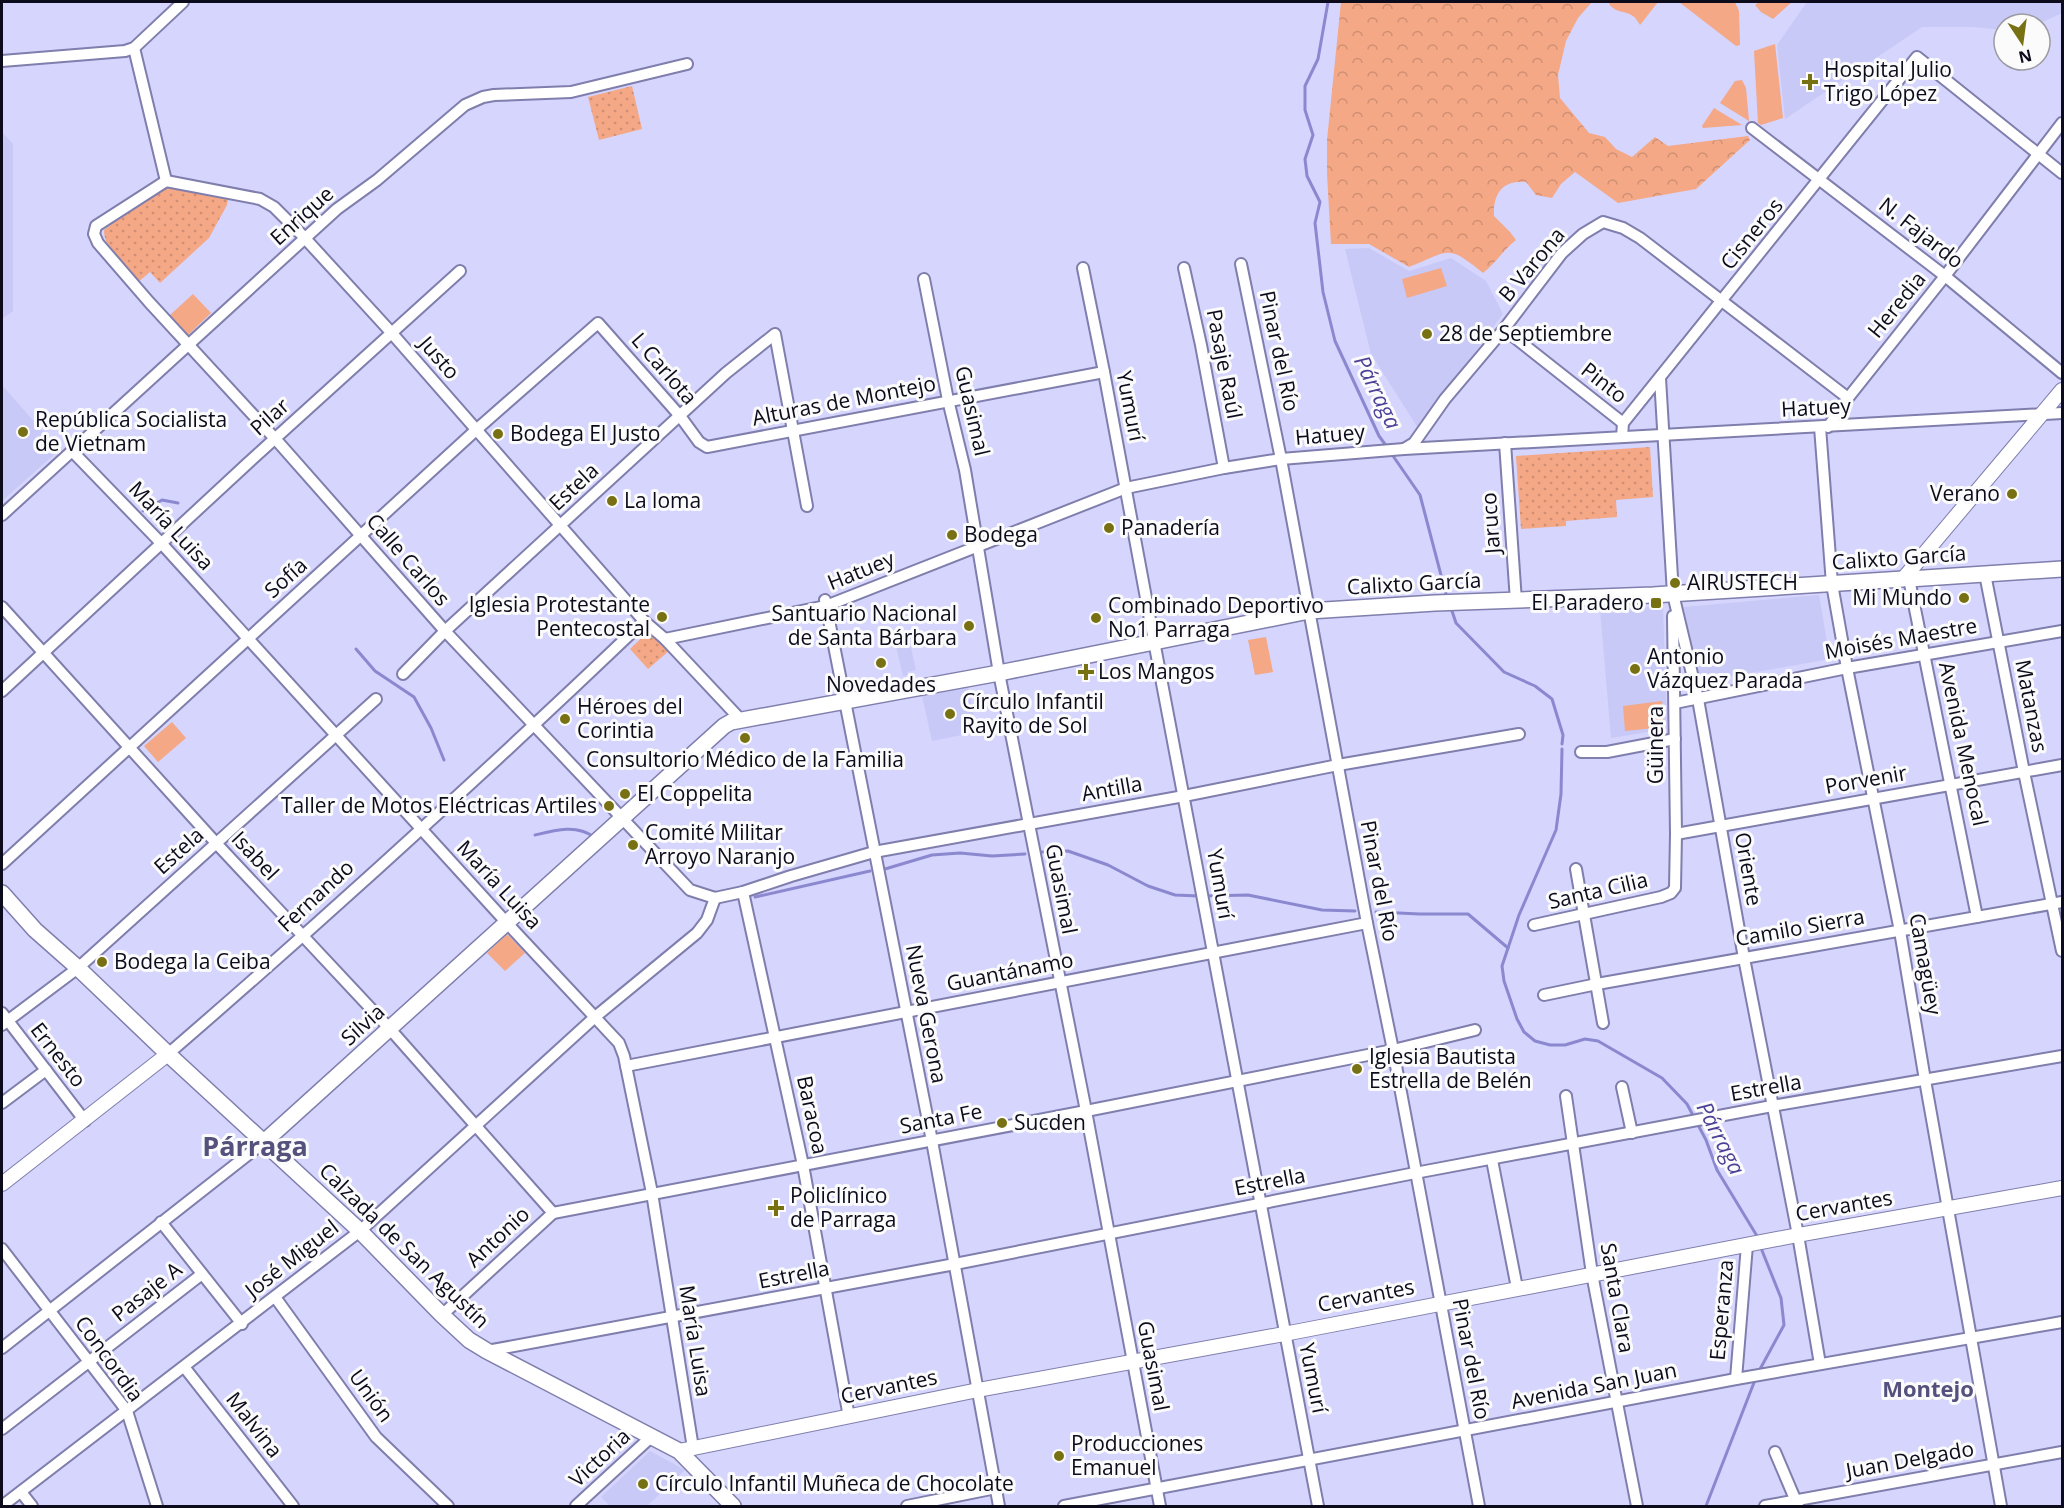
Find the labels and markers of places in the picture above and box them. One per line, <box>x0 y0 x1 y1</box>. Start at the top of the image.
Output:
place label: Hospital Julio Trigo López <box>1824 55 1952 107</box>
marker: Hospital Julio Trigo López <box>1801 73 1819 91</box>
place label: 28 de Septiembre <box>1439 319 1612 347</box>
marker: 28 de Septiembre <box>1420 327 1434 341</box>
place label: República Socialista de Vietnam <box>35 405 227 457</box>
place label: Bodega El Justo <box>510 419 660 447</box>
marker: República Socialista de Vietnam <box>16 425 30 439</box>
marker: Bodega El Justo <box>491 427 505 441</box>
place label: Verano <box>1930 479 2000 507</box>
place label: La loma <box>624 486 701 514</box>
marker: Verano <box>2005 487 2019 501</box>
marker: La loma <box>605 494 619 508</box>
place label: Panadería <box>1121 513 1220 541</box>
place label: Bodega <box>964 520 1038 548</box>
marker: Panadería <box>1102 521 1116 535</box>
marker: Bodega <box>945 528 959 542</box>
place label: AIRUSTECH <box>1687 568 1798 596</box>
marker: AIRUSTECH <box>1668 576 1682 590</box>
place label: Mi Mundo <box>1852 583 1952 611</box>
place label: El Paradero <box>1531 588 1644 616</box>
place label: Iglesia Protestante Pentecostal <box>469 590 650 642</box>
place label: Combinado Deportivo No1 Parraga <box>1108 591 1324 643</box>
marker: Mi Mundo <box>1957 591 1971 605</box>
marker: El Paradero <box>1649 596 1663 610</box>
place label: Santuario Nacional de Santa Bárbara <box>772 599 957 651</box>
marker: Iglesia Protestante Pentecostal <box>655 610 669 624</box>
marker: Combinado Deportivo No1 Parraga <box>1089 611 1103 625</box>
marker: Santuario Nacional de Santa Bárbara <box>962 619 976 633</box>
place label: Antonio Vázquez Parada <box>1647 642 1803 694</box>
marker: Novedades <box>874 656 888 670</box>
place label: Los Mangos <box>1098 657 1215 685</box>
marker: Antonio Vázquez Parada <box>1628 662 1642 676</box>
marker: Los Mangos <box>1079 665 1093 679</box>
place label: Novedades <box>826 670 936 698</box>
place label: Círculo Infantil Rayito de Sol <box>962 687 1104 739</box>
place label: Héroes del Corintia <box>577 692 683 744</box>
marker: Círculo Infantil Rayito de Sol <box>943 707 957 721</box>
marker: Héroes del Corintia <box>558 712 572 726</box>
marker: Consultorio Médico de la Familia <box>738 731 752 745</box>
place label: Consultorio Médico de la Familia <box>586 745 904 773</box>
place label: El Coppelita <box>637 779 753 807</box>
marker: El Coppelita <box>618 787 632 801</box>
place label: Taller de Motos Eléctricas Artiles <box>281 791 597 819</box>
marker: Taller de Motos Eléctricas Artiles <box>602 799 616 813</box>
place label: Comité Militar Arroyo Naranjo <box>645 818 795 870</box>
marker: Comité Militar Arroyo Naranjo <box>626 838 640 852</box>
place label: Bodega la Ceiba <box>114 947 271 975</box>
marker: Bodega la Ceiba <box>95 955 109 969</box>
place label: Iglesia Bautista Estrella de Belén <box>1369 1042 1532 1094</box>
marker: Iglesia Bautista Estrella de Belén <box>1350 1062 1364 1076</box>
place label: Sucden <box>1014 1108 1086 1136</box>
marker: Sucden <box>995 1116 1009 1130</box>
place label: Policlínico de Parraga <box>790 1181 896 1233</box>
marker: Policlínico de Parraga <box>767 1199 785 1217</box>
place label: Producciones Emanuel <box>1071 1429 1203 1481</box>
marker: Producciones Emanuel <box>1052 1449 1066 1463</box>
place label: Círculo Infantil Muñeca de Chocolate <box>655 1469 1014 1497</box>
marker: Círculo Infantil Muñeca de Chocolate <box>636 1477 650 1491</box>

